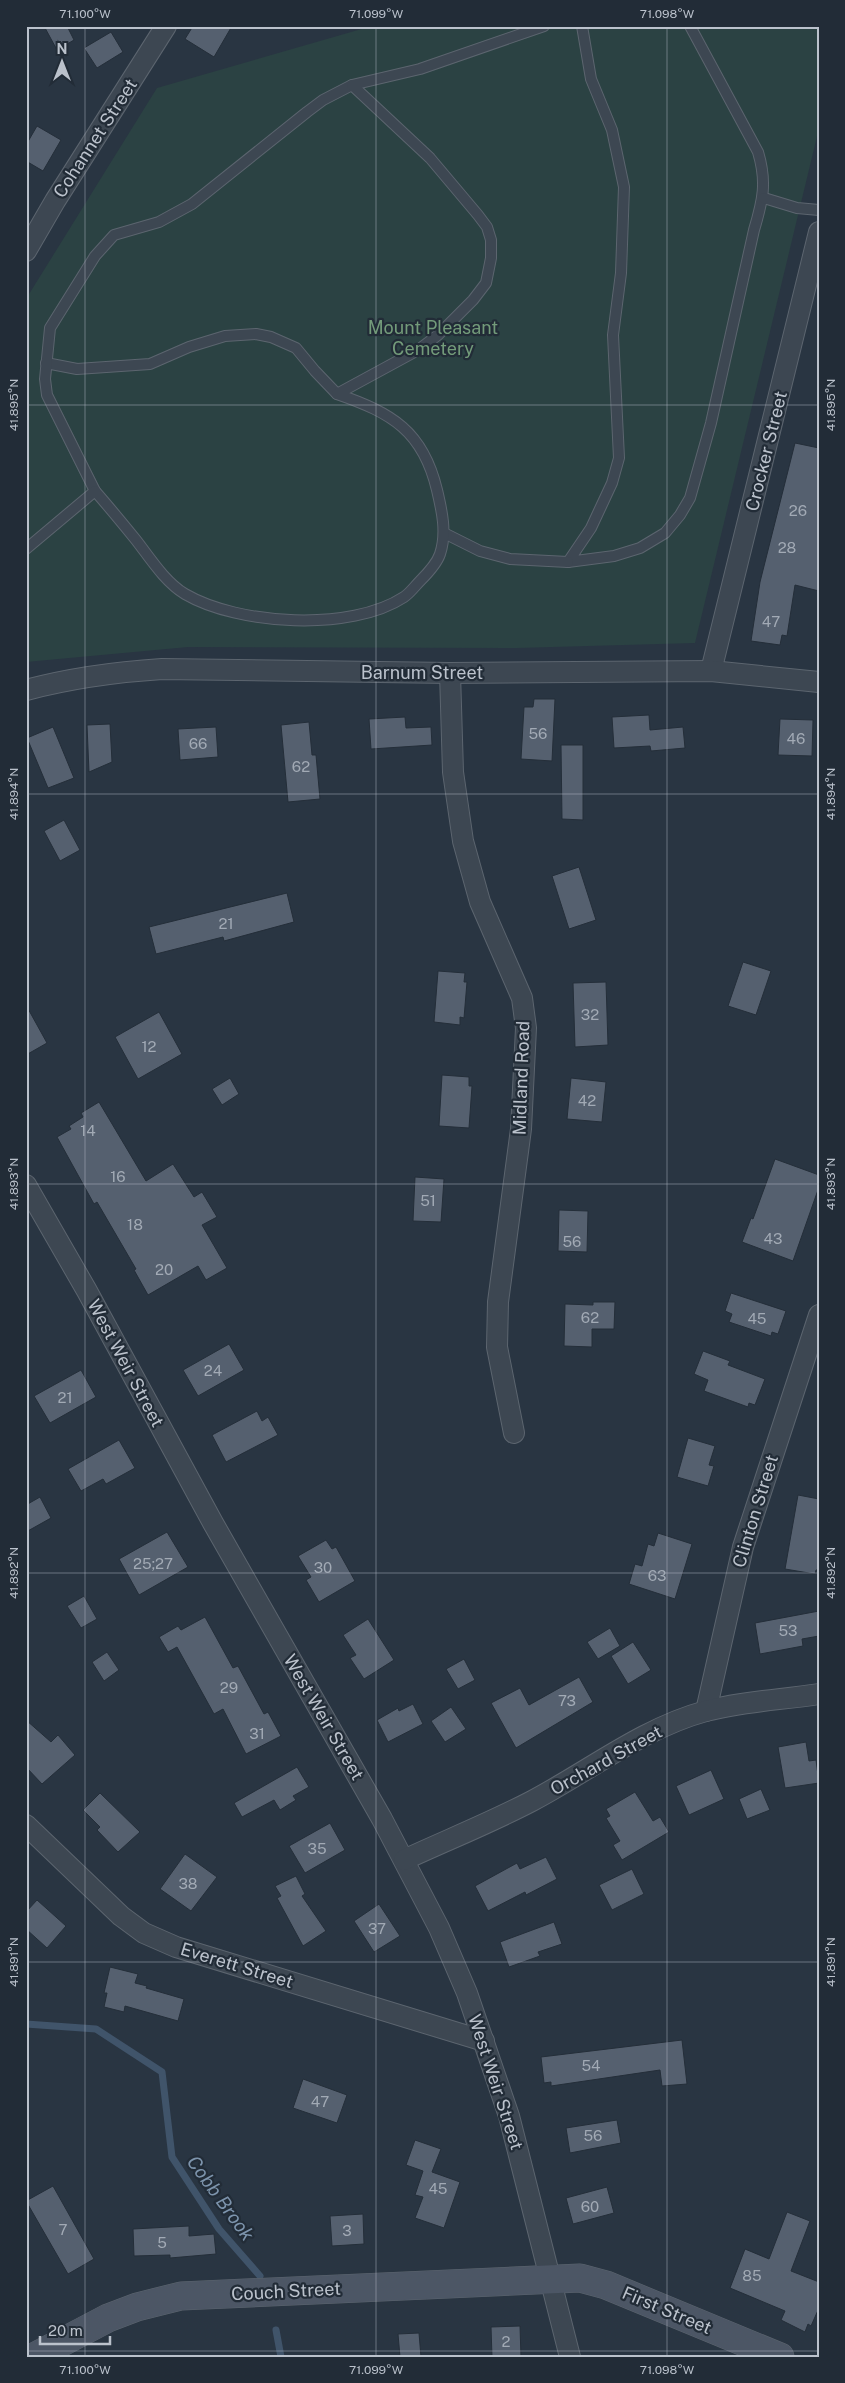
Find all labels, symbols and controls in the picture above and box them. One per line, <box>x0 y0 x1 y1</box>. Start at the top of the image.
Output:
text: 71.100°W <box>59 7 111 21</box>
text: 71.099°W <box>349 7 404 21</box>
text: 71.098°W <box>640 7 695 21</box>
north arrow <box>38 38 88 88</box>
text: N <box>57 41 67 57</box>
street label: Cohannet Street <box>49 75 141 201</box>
park label: Mount Pleasant Cemetery <box>368 317 498 359</box>
text: 41.895°N <box>7 379 21 431</box>
text: 41.895°N <box>824 379 838 431</box>
street label: Crocker Street <box>741 389 791 513</box>
house number: 26 <box>789 502 807 519</box>
house number: 28 <box>778 539 796 556</box>
house number: 47 <box>762 613 780 630</box>
street label: Barnum Street <box>361 662 483 683</box>
house number: 56 <box>529 725 547 742</box>
house number: 46 <box>787 730 805 747</box>
house number: 66 <box>189 735 207 752</box>
house number: 62 <box>292 758 310 775</box>
text: 41.894°N <box>7 768 21 820</box>
text: 41.894°N <box>824 768 838 820</box>
house number: 21 <box>218 915 234 932</box>
house number: 32 <box>581 1006 599 1023</box>
street label: Midland Road <box>509 1020 533 1136</box>
house number: 12 <box>141 1038 157 1055</box>
house number: 42 <box>578 1092 596 1109</box>
house number: 14 <box>80 1122 96 1139</box>
text: 41.893°N <box>7 1158 21 1210</box>
text: 41.893°N <box>824 1158 838 1210</box>
house number: 16 <box>110 1168 126 1185</box>
house number: 51 <box>420 1192 436 1209</box>
house number: 18 <box>127 1216 143 1233</box>
house number: 43 <box>764 1230 782 1247</box>
house number: 56 <box>563 1233 581 1250</box>
house number: 20 <box>155 1261 173 1278</box>
street label: West Weir Street <box>84 1296 168 1430</box>
house number: 62 <box>581 1309 599 1326</box>
house number: 45 <box>748 1310 766 1327</box>
house number: 24 <box>204 1362 222 1379</box>
house number: 21 <box>57 1389 73 1406</box>
street label: Clinton Street <box>728 1452 782 1570</box>
text: 41.892°N <box>7 1547 21 1599</box>
text: 41.892°N <box>824 1547 838 1599</box>
house number: 25;27 <box>133 1555 173 1572</box>
house number: 30 <box>314 1559 332 1576</box>
house number: 63 <box>648 1567 666 1584</box>
house number: 53 <box>778 1622 798 1639</box>
street label: West Weir Street <box>280 1650 368 1784</box>
house number: 29 <box>220 1679 238 1696</box>
house number: 73 <box>558 1692 576 1709</box>
street label: Orchard Street <box>546 1721 666 1799</box>
house number: 31 <box>249 1725 265 1742</box>
house number: 35 <box>307 1840 327 1857</box>
house number: 38 <box>178 1875 198 1892</box>
house number: 37 <box>368 1920 386 1937</box>
text: 41.891°N <box>7 1937 21 1987</box>
text: 41.891°N <box>824 1937 838 1987</box>
street label: Everett Street <box>178 1938 296 1992</box>
street label: West Weir Street <box>464 2011 528 2153</box>
house number: 54 <box>581 2057 601 2074</box>
house number: 47 <box>311 2093 329 2110</box>
house number: 56 <box>584 2127 602 2144</box>
water label: Cobb Brook <box>183 2151 260 2245</box>
house number: 45 <box>429 2180 447 2197</box>
house number: 60 <box>581 2198 599 2215</box>
house number: 7 <box>58 2221 68 2238</box>
house number: 3 <box>342 2222 352 2239</box>
house number: 5 <box>157 2234 167 2251</box>
house number: 85 <box>742 2267 762 2284</box>
street label: Couch Street <box>231 2278 341 2304</box>
street label: First Street <box>619 2282 715 2338</box>
scale bar <box>40 2313 110 2345</box>
text: 20 m <box>48 2322 83 2339</box>
house number: 2 <box>502 2333 511 2350</box>
text: 71.100°W <box>59 2363 111 2377</box>
text: 71.099°W <box>349 2363 404 2377</box>
text: 71.098°W <box>640 2363 695 2377</box>

